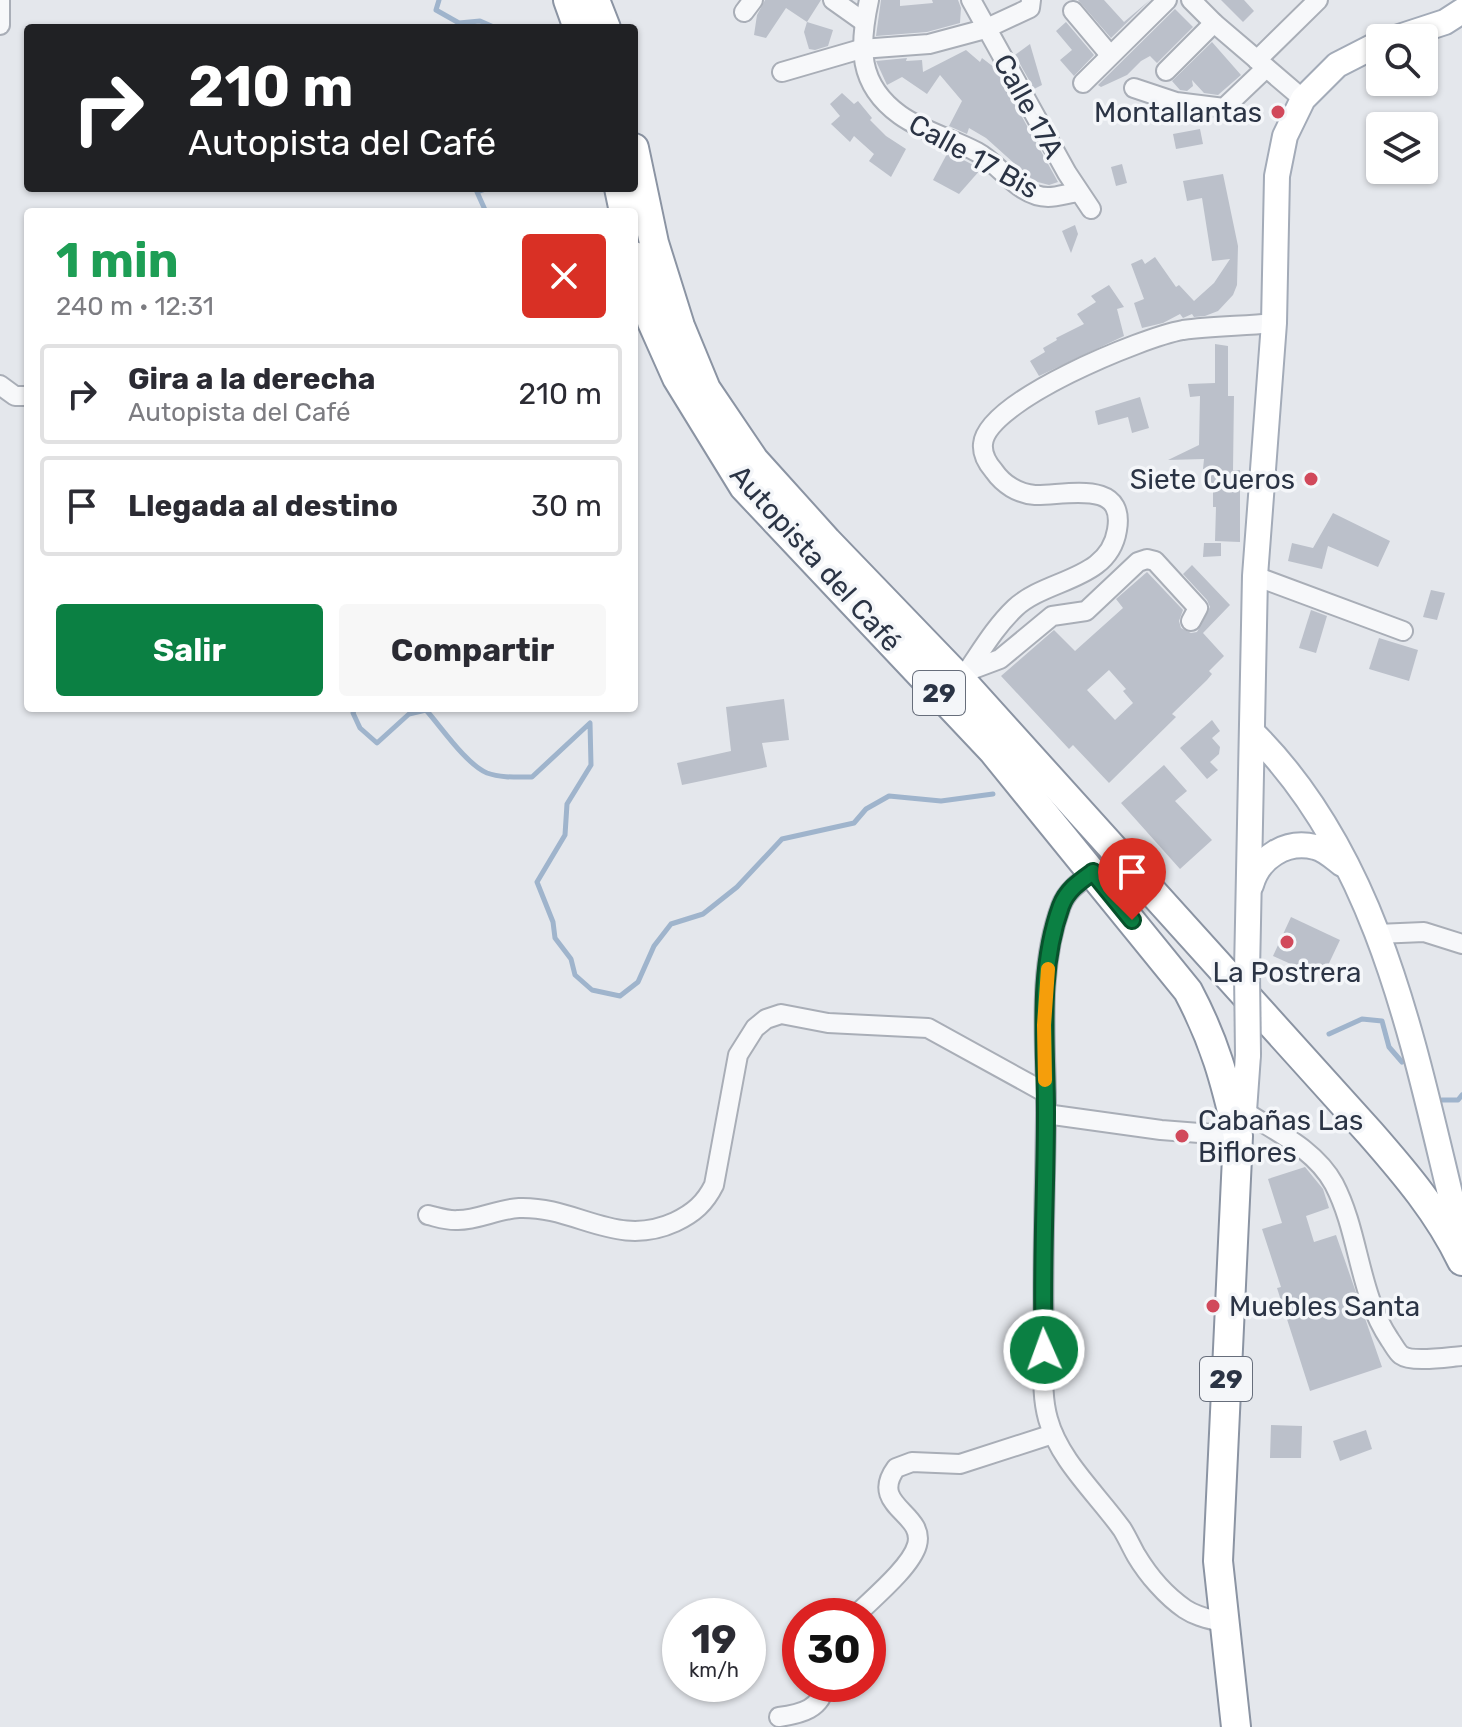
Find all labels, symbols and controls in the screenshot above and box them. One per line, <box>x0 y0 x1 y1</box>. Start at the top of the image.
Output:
map controls <box>1366 24 1438 184</box>
button: search <box>1366 24 1438 96</box>
street label: Calle 17A <box>987 48 1071 164</box>
text: 210 m <box>188 54 354 120</box>
icon: right <box>56 56 160 160</box>
place label: Montallantas <box>1094 96 1262 129</box>
marker: Montallantas <box>1269 103 1287 121</box>
street label: Calle 17 Bis <box>903 107 1044 206</box>
button: layers <box>1366 112 1438 184</box>
text: Autopista del Café <box>188 121 496 164</box>
text: 1 min <box>56 232 179 289</box>
button: close <box>522 234 606 318</box>
text: 240 m · 12:31 <box>56 291 214 322</box>
text: Gira a la derecha <box>128 361 375 397</box>
icon: right <box>60 372 104 416</box>
text: 210 m <box>518 376 602 412</box>
text: Autopista del Café <box>128 397 351 428</box>
street label: Autopista del Café <box>723 458 908 658</box>
place label: Siete Cueros <box>1130 463 1295 496</box>
marker: Siete Cueros <box>1302 470 1320 488</box>
icon: arrive <box>60 484 104 528</box>
text: Llegada al destino <box>128 488 398 524</box>
text: 30 m <box>531 488 602 524</box>
button: Salir <box>56 604 323 696</box>
button: Compartir <box>339 604 606 696</box>
road number: 29 <box>913 671 965 715</box>
pin <box>1098 838 1166 920</box>
icon: arrive <box>1110 850 1154 894</box>
marker: La Postrera <box>1278 933 1296 951</box>
place label: La Postrera <box>1212 956 1362 989</box>
place label: Cabañas Las Biflores <box>1198 1104 1363 1169</box>
marker: Cabañas Las Biflores <box>1173 1127 1191 1145</box>
place label: Muebles Santa <box>1229 1290 1420 1323</box>
marker: Muebles Santa <box>1204 1297 1222 1315</box>
position arrow <box>1002 1308 1086 1392</box>
road number: 29 <box>1200 1357 1252 1401</box>
speed limit sign: 30 <box>782 1598 886 1702</box>
text: 19 <box>691 1616 737 1663</box>
text: km/h <box>689 1658 739 1682</box>

